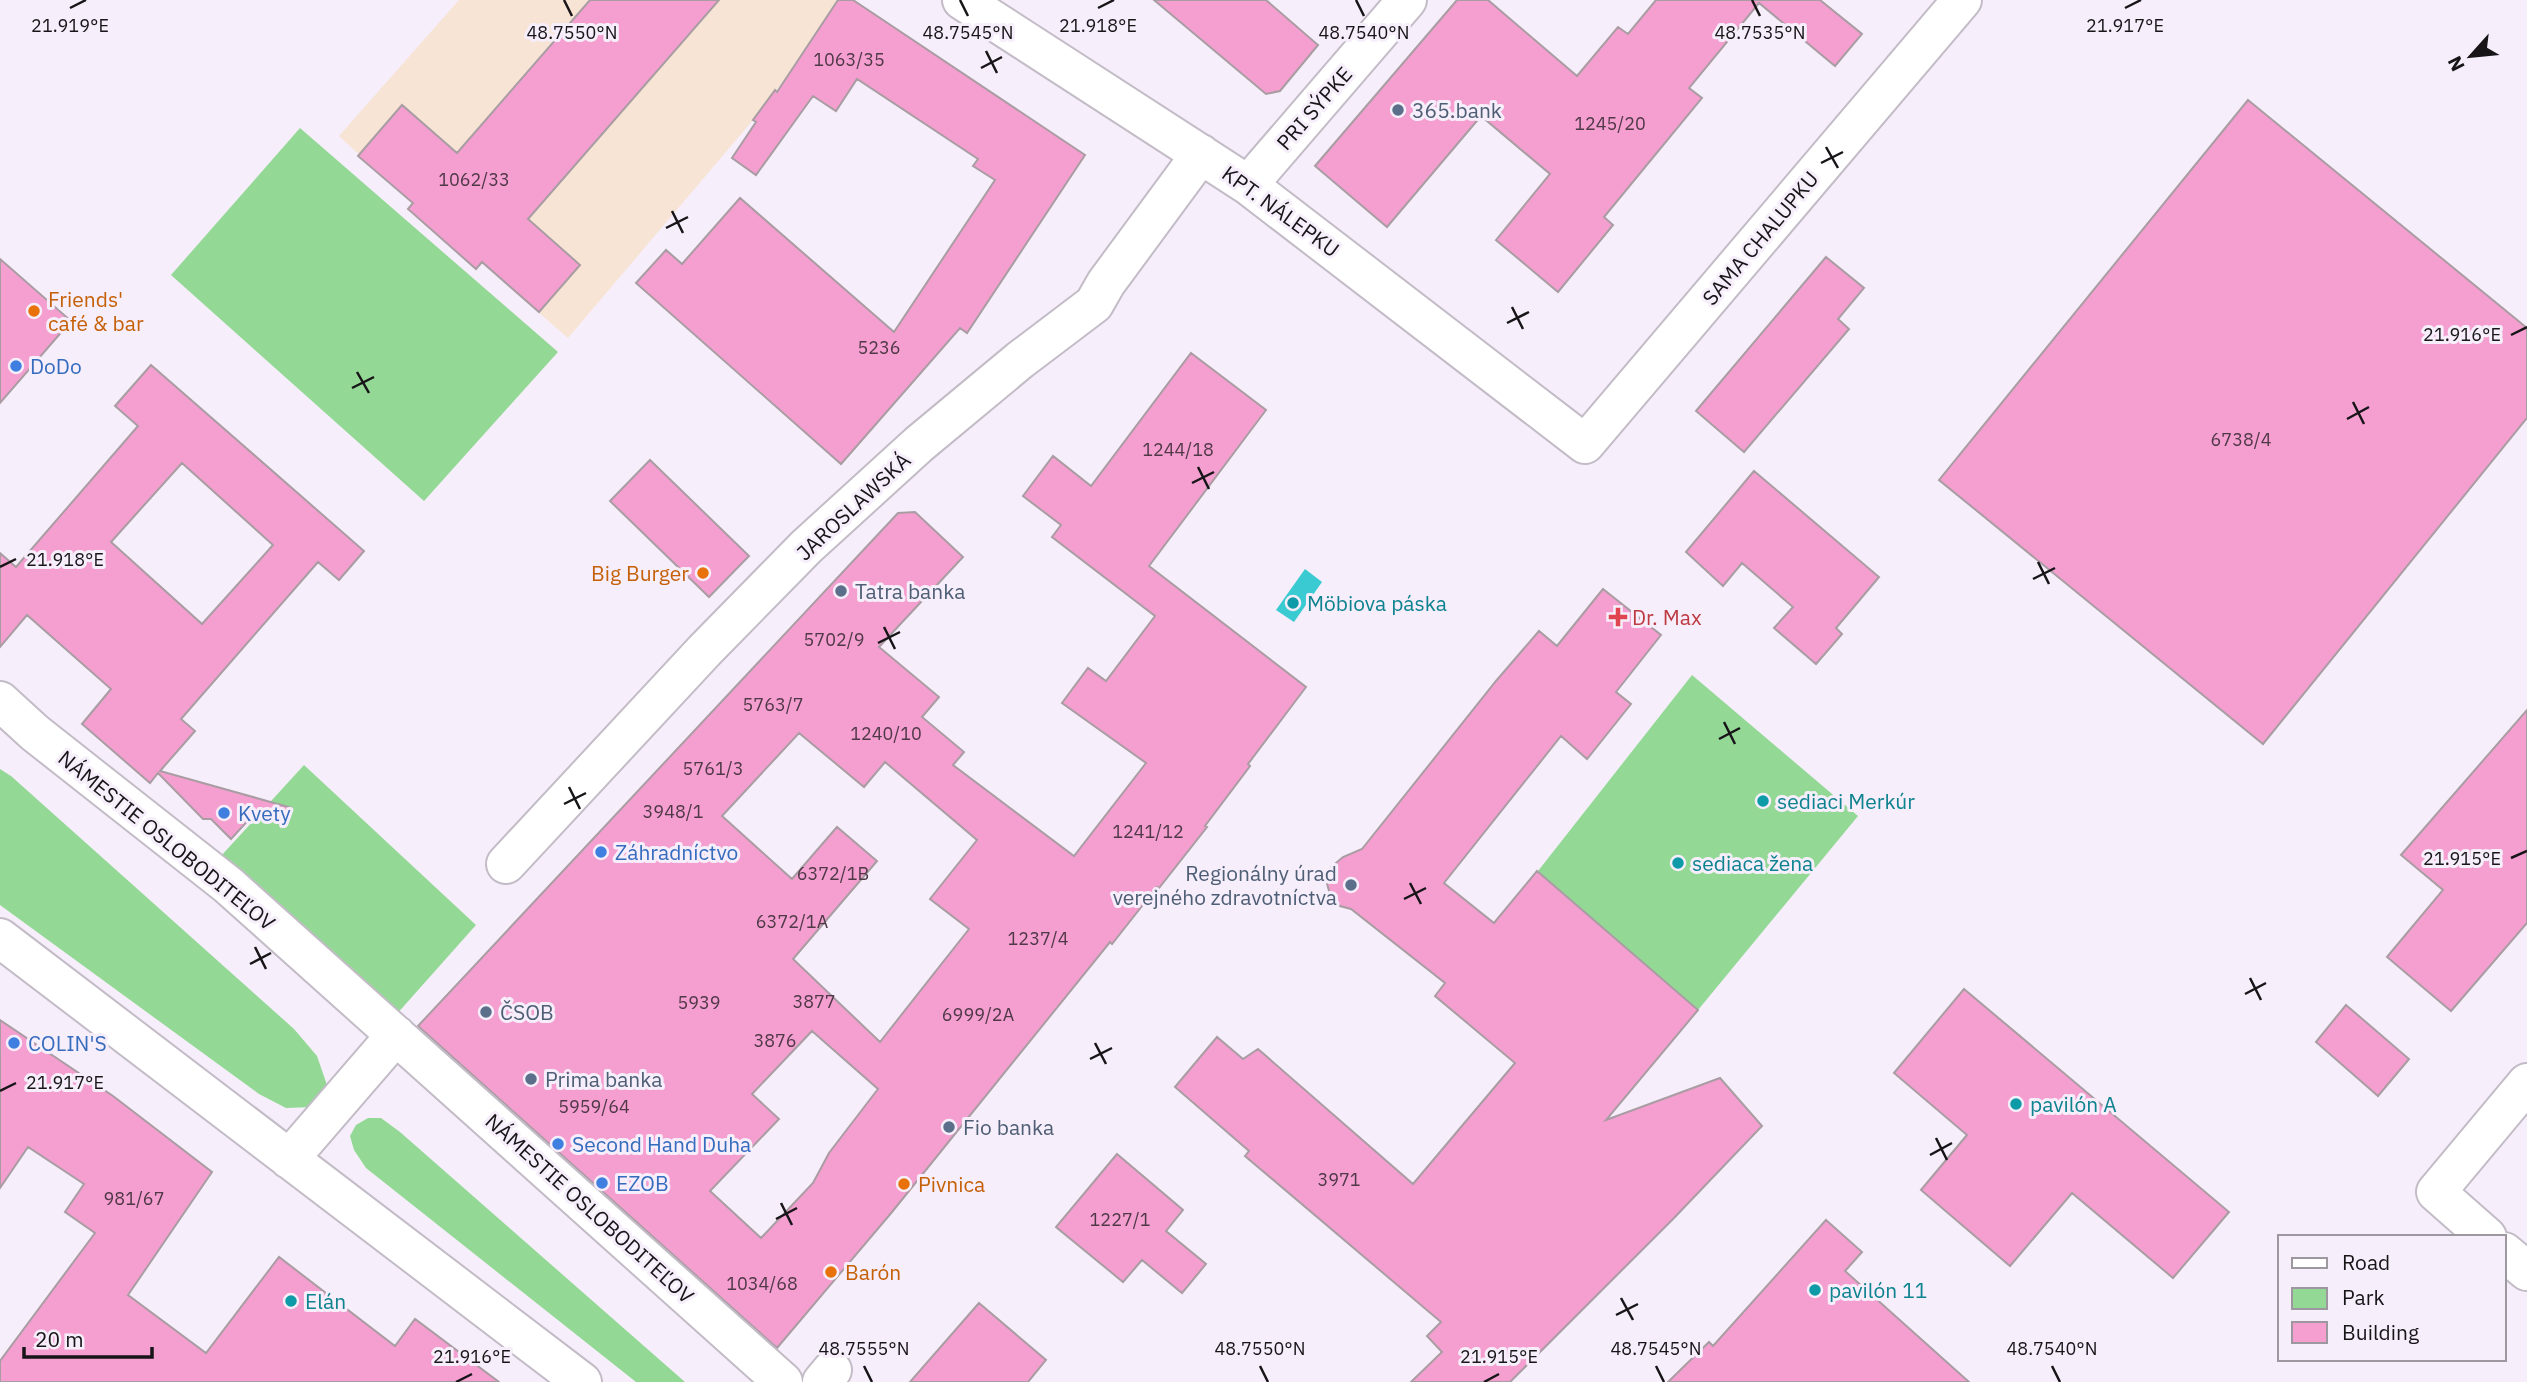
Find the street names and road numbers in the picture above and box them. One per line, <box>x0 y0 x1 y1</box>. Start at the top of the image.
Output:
street label: PRI SÝPKE <box>1270 60 1358 156</box>
street label: KPT. NÁLEPKU <box>1217 159 1345 263</box>
street label: SAMA CHALUPKU <box>1696 165 1824 311</box>
street label: JAROSLAWSKÁ <box>790 446 916 566</box>
street label: NÁMESTIE OSLOBODITEĽOV <box>53 744 281 936</box>
street label: NÁMESTIE OSLOBODITEĽOV <box>480 1107 700 1309</box>

